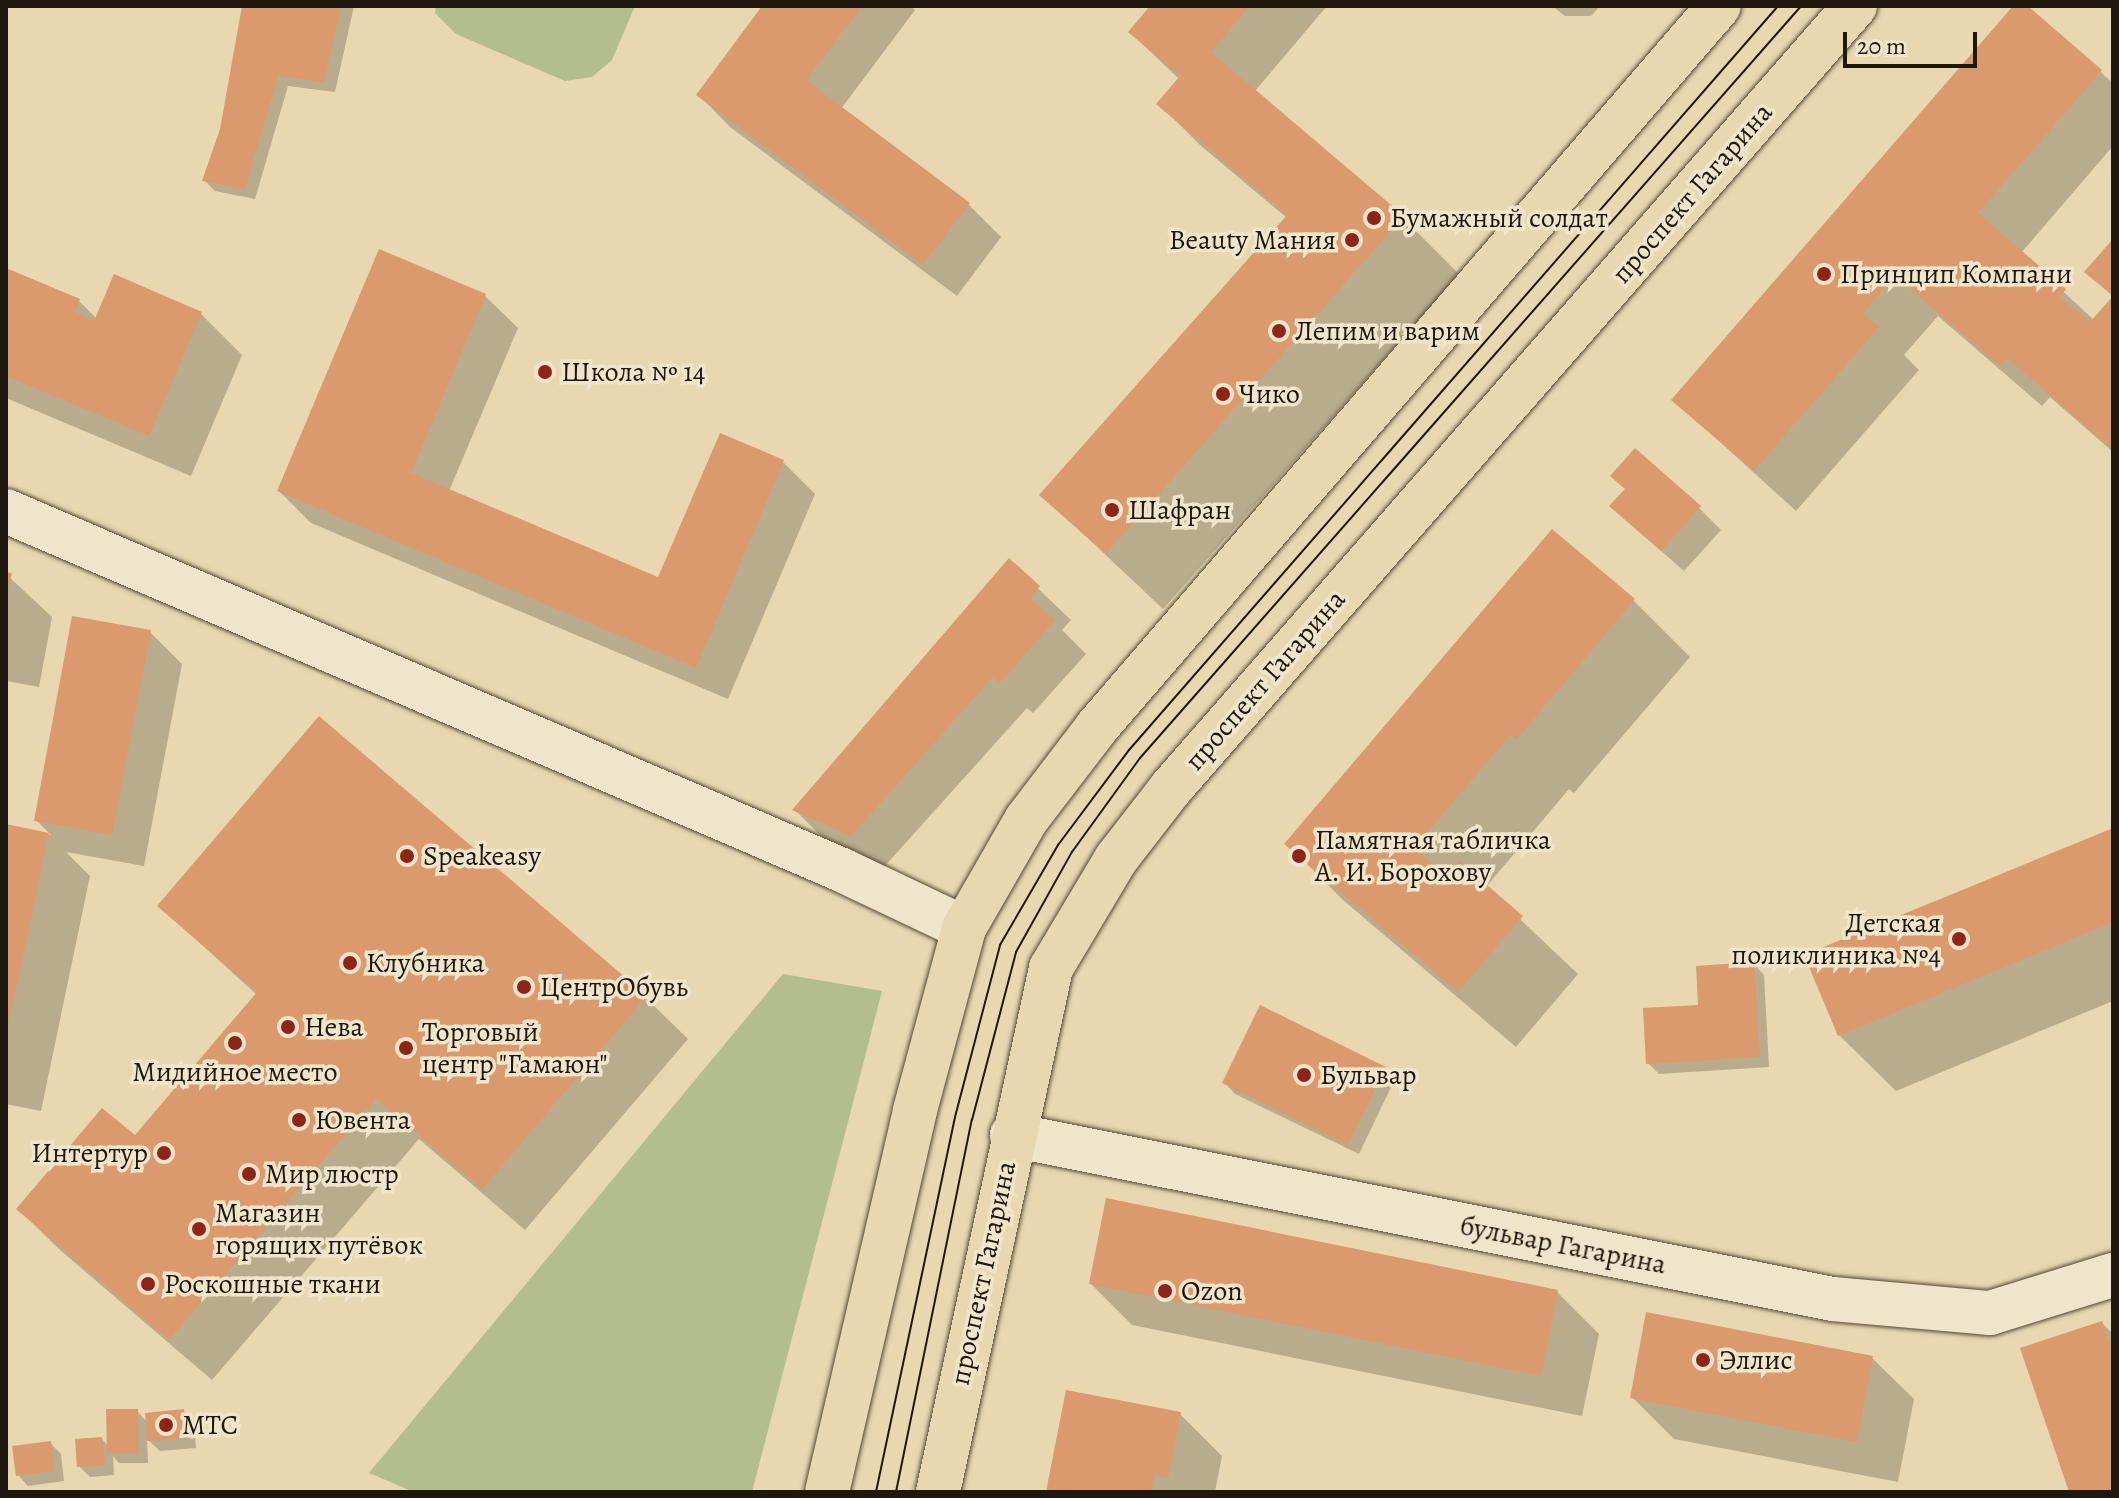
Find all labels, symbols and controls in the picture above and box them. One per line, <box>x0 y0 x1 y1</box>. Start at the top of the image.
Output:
scale bar <box>1847 16 1981 66</box>
text: 20 m <box>1857 30 1906 62</box>
street label: проспект Гагарина <box>1605 96 1779 290</box>
place label: Бумажный солдат <box>1390 201 1608 235</box>
marker: Бумажный солдат <box>1365 209 1383 227</box>
place label: Beauty Мания <box>1169 223 1336 257</box>
marker: Beauty Мания <box>1343 231 1361 249</box>
place label: Принцип Компани <box>1840 257 2072 291</box>
marker: Принцип Компани <box>1815 265 1833 283</box>
place label: Лепим и варим <box>1295 314 1480 348</box>
marker: Лепим и варим <box>1270 322 1288 340</box>
place label: Школа № 14 <box>561 355 706 389</box>
marker: Школа № 14 <box>536 363 554 381</box>
place label: Чико <box>1239 377 1300 411</box>
marker: Чико <box>1214 385 1232 403</box>
place label: Шафран <box>1128 493 1231 527</box>
marker: Шафран <box>1103 501 1121 519</box>
street label: проспект Гагарина <box>1178 583 1352 777</box>
place label: Памятная табличка А. И. Борохову <box>1315 823 1551 889</box>
place label: Speakeasy <box>423 839 541 873</box>
marker: Speakeasy <box>398 847 416 865</box>
marker: Памятная табличка А. И. Борохову <box>1290 847 1308 865</box>
place label: Детская поликлиника №4 <box>1731 906 1941 972</box>
marker: Детская поликлиника №4 <box>1948 928 1970 950</box>
place label: Клубника <box>366 946 485 980</box>
marker: Клубника <box>341 954 359 972</box>
place label: ЦентрОбувь <box>540 970 688 1004</box>
marker: ЦентрОбувь <box>515 978 533 996</box>
place label: Нева <box>304 1010 364 1044</box>
place label: Торговый центр "Гамаюн" <box>422 1015 608 1081</box>
marker: Нева <box>279 1018 297 1036</box>
marker: Мидийное место <box>226 1034 244 1052</box>
marker: Торговый центр "Гамаюн" <box>397 1039 415 1057</box>
place label: Мидийное место <box>132 1055 338 1089</box>
place label: Бульвар <box>1320 1058 1416 1092</box>
marker: Бульвар <box>1295 1066 1313 1084</box>
place label: Ювента <box>315 1103 411 1137</box>
marker: Ювента <box>290 1111 308 1129</box>
place label: Интертур <box>31 1136 148 1170</box>
marker: Интертур <box>155 1144 173 1162</box>
place label: Мир люстр <box>265 1157 399 1191</box>
street label: проспект Гагарина <box>943 1158 1023 1388</box>
marker: Мир люстр <box>240 1165 258 1183</box>
place label: Магазин горящих путёвок <box>215 1196 423 1262</box>
street label: бульвар Гагарина <box>1457 1209 1669 1281</box>
marker: Магазин горящих путёвок <box>190 1220 208 1238</box>
place label: Роскошные ткани <box>164 1267 381 1301</box>
place label: Ozon <box>1181 1274 1243 1308</box>
marker: Роскошные ткани <box>139 1275 157 1293</box>
marker: Ozon <box>1156 1282 1174 1300</box>
place label: Эллис <box>1719 1343 1793 1377</box>
marker: Эллис <box>1694 1351 1712 1369</box>
place label: МТС <box>182 1408 238 1442</box>
marker: МТС <box>157 1416 175 1434</box>

